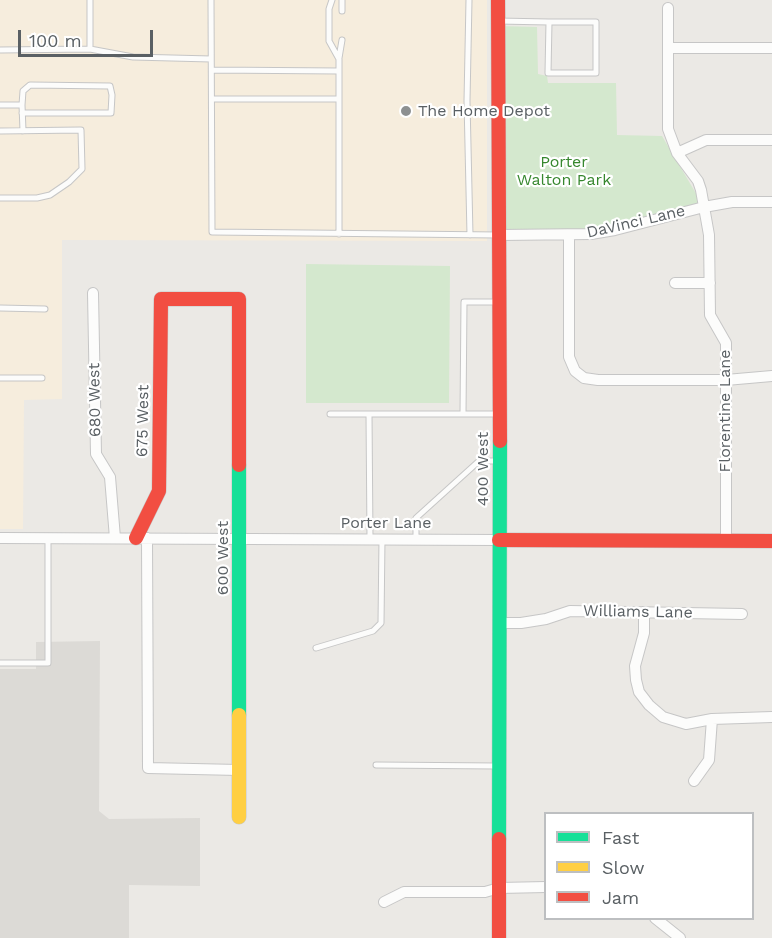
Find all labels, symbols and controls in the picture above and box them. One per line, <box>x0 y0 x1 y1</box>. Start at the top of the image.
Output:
scale bar <box>21 18 156 56</box>
text: 100 m <box>29 30 82 51</box>
place label: The Home Depot <box>418 101 550 121</box>
marker: The Home Depot <box>399 104 413 118</box>
park label: Porter Walton Park <box>517 152 611 190</box>
street label: DaVinci Lane <box>585 201 687 243</box>
street label: Florentine Lane <box>715 350 735 472</box>
street label: 680 West <box>85 363 105 437</box>
street label: 675 West <box>133 385 153 457</box>
street label: 400 West <box>473 432 493 506</box>
street label: Porter Lane <box>341 513 431 533</box>
street label: 600 West <box>213 521 233 595</box>
street label: Williams Lane <box>583 601 693 623</box>
legend <box>544 812 754 920</box>
text: Fast <box>602 827 639 848</box>
text: Slow <box>602 857 645 878</box>
text: Jam <box>602 887 639 908</box>

